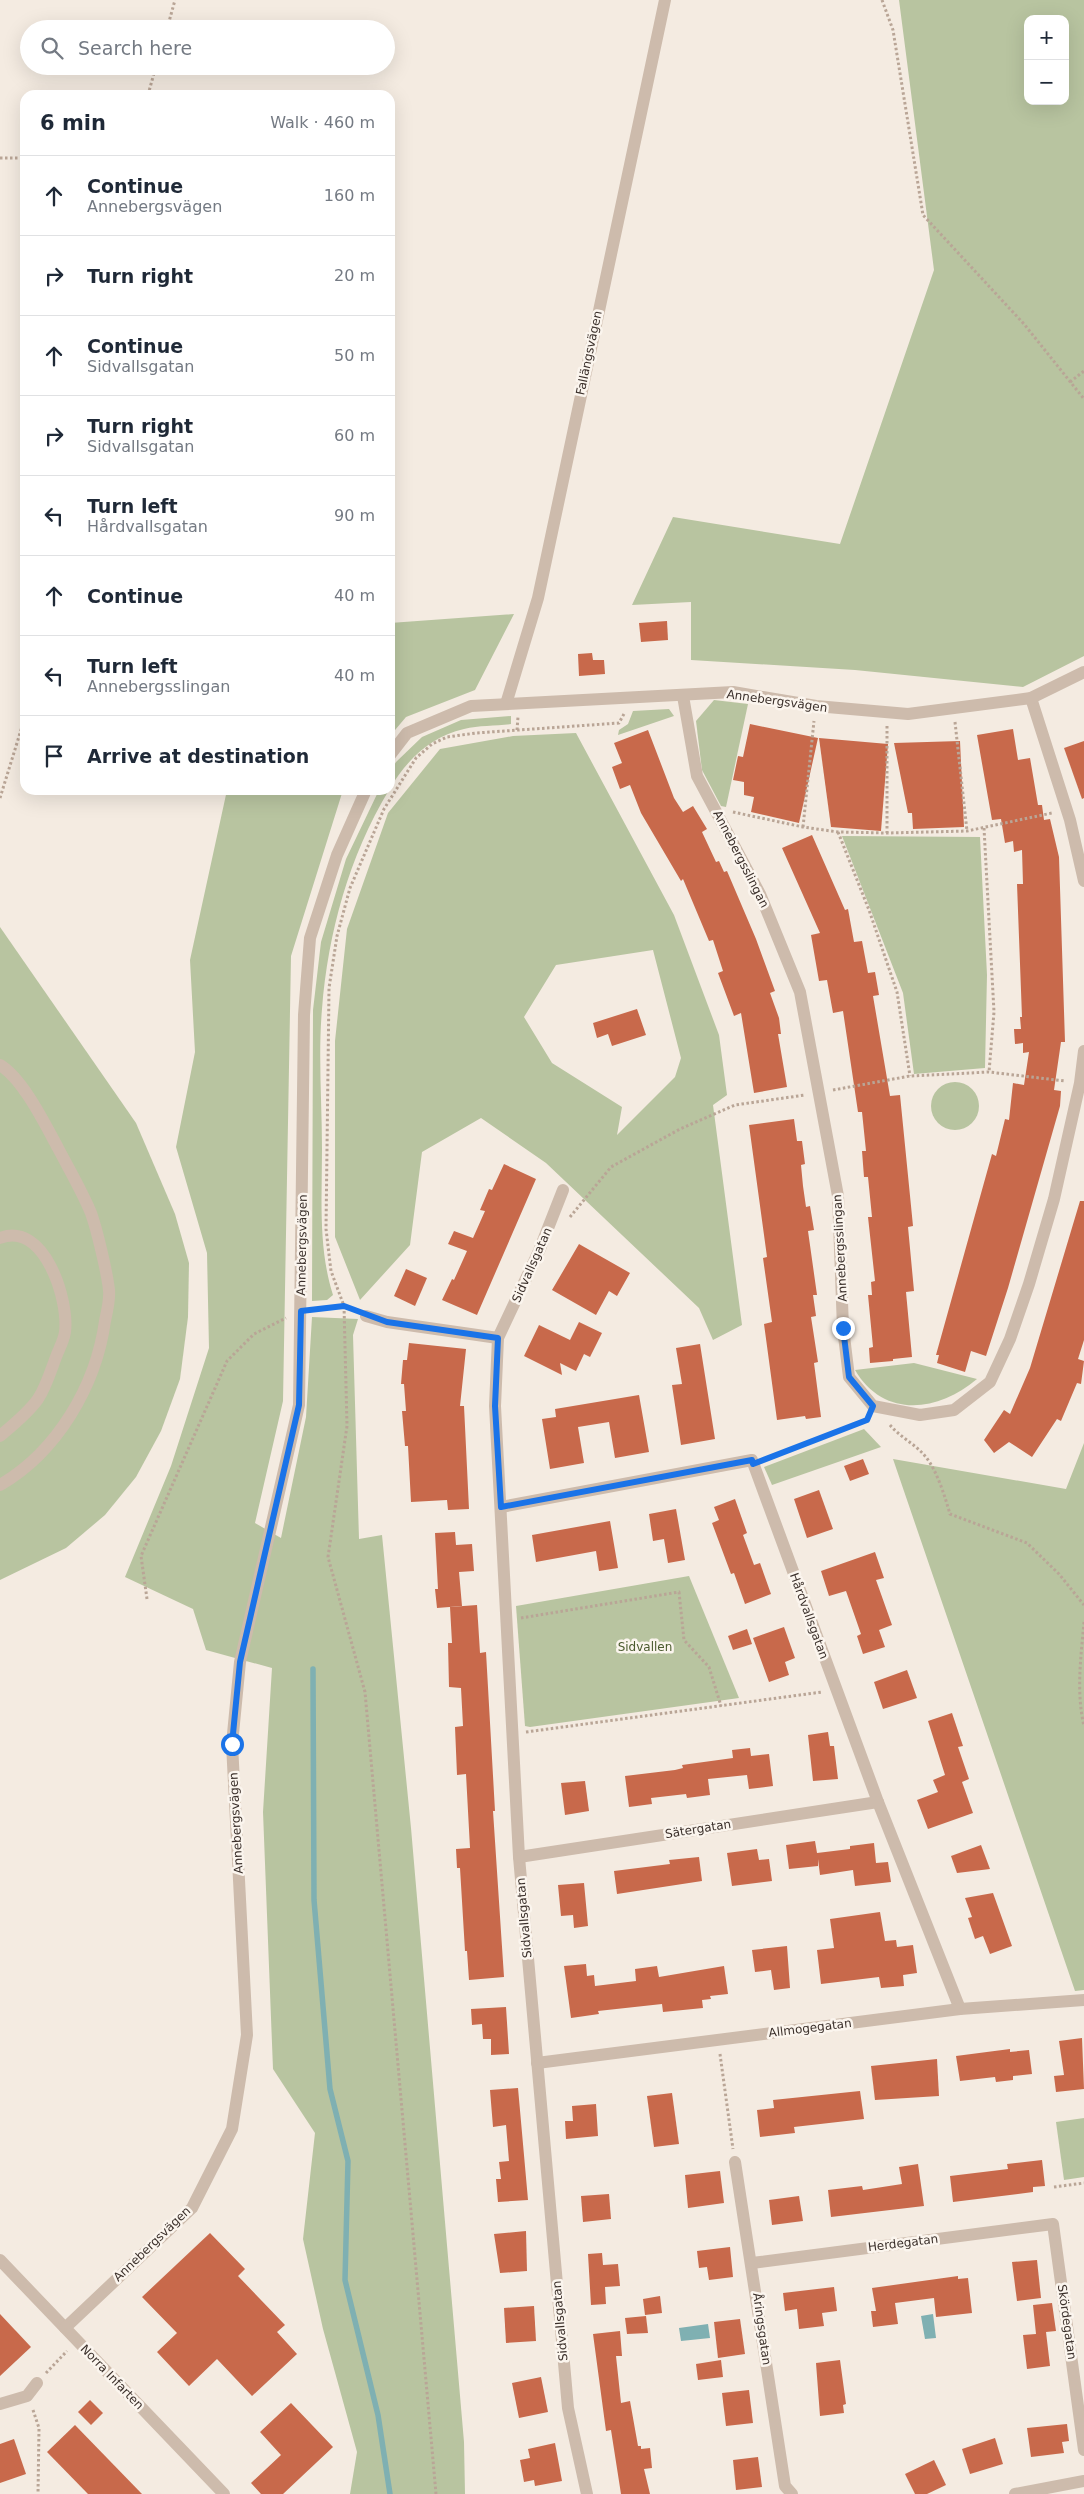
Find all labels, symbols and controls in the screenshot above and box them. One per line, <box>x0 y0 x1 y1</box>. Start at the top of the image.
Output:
map controls <box>1024 15 1069 105</box>
button: + <box>1024 15 1069 60</box>
search box <box>20 20 395 75</box>
icon: search <box>38 34 66 62</box>
text: Search here <box>78 37 192 59</box>
button: − <box>1024 60 1069 105</box>
text: 6 min <box>40 111 106 135</box>
text: Walk · 460 m <box>270 113 375 132</box>
text: Continue <box>87 175 183 197</box>
icon: ahead <box>40 182 68 210</box>
text: 160 m <box>324 186 375 205</box>
text: Annebergsvägen <box>87 197 222 216</box>
icon: right <box>40 262 68 290</box>
text: Turn right <box>87 265 193 287</box>
text: 20 m <box>334 266 375 285</box>
street label: Fallängsvägen <box>573 310 605 396</box>
text: Continue <box>87 335 183 357</box>
icon: ahead <box>40 342 68 370</box>
text: 50 m <box>334 346 375 365</box>
text: Sidvallsgatan <box>87 357 194 376</box>
text: Turn right <box>87 415 193 437</box>
icon: right <box>40 422 68 450</box>
text: 60 m <box>334 426 375 445</box>
text: Sidvallsgatan <box>87 437 194 456</box>
text: Turn left <box>87 495 178 517</box>
icon: left <box>40 502 68 530</box>
text: 90 m <box>334 506 375 525</box>
text: Hårdvallsgatan <box>87 517 208 536</box>
icon: ahead <box>40 582 68 610</box>
text: Continue <box>87 585 183 607</box>
text: 40 m <box>334 586 375 605</box>
text: Turn left <box>87 655 178 677</box>
icon: left <box>40 662 68 690</box>
text: 40 m <box>334 666 375 685</box>
text: Annebergsslingan <box>87 677 230 696</box>
street label: Annebergsvägen <box>726 687 828 715</box>
icon: arrive <box>40 742 68 770</box>
text: Arrive at destination <box>87 745 309 767</box>
street label: Annebergsslingan <box>710 808 772 910</box>
street label: Annebergsvägen <box>294 1194 310 1296</box>
street label: Annebergsslingan <box>830 1194 850 1302</box>
street label: Sidvallsgatan <box>509 1225 555 1305</box>
route end <box>832 1317 855 1340</box>
street label: Hårdvallsgatan <box>787 1571 831 1661</box>
park label: Sidvallen <box>618 1640 672 1654</box>
route start <box>221 1733 244 1756</box>
street label: Annebergsvägen <box>226 1772 246 1874</box>
street label: Sätergatan <box>664 1817 732 1841</box>
street label: Sidvallsgatan <box>514 1877 534 1959</box>
street label: Allmogegatan <box>768 2016 852 2040</box>
street label: Annebergsvägen <box>111 2204 193 2284</box>
street label: Herdegatan <box>867 2232 939 2254</box>
street label: Sidvallsgatan <box>550 2280 570 2362</box>
street label: Skördegatan <box>1055 2283 1079 2361</box>
street label: Åringsgatan <box>750 2292 775 2366</box>
street label: Norra Infarten <box>78 2342 146 2412</box>

